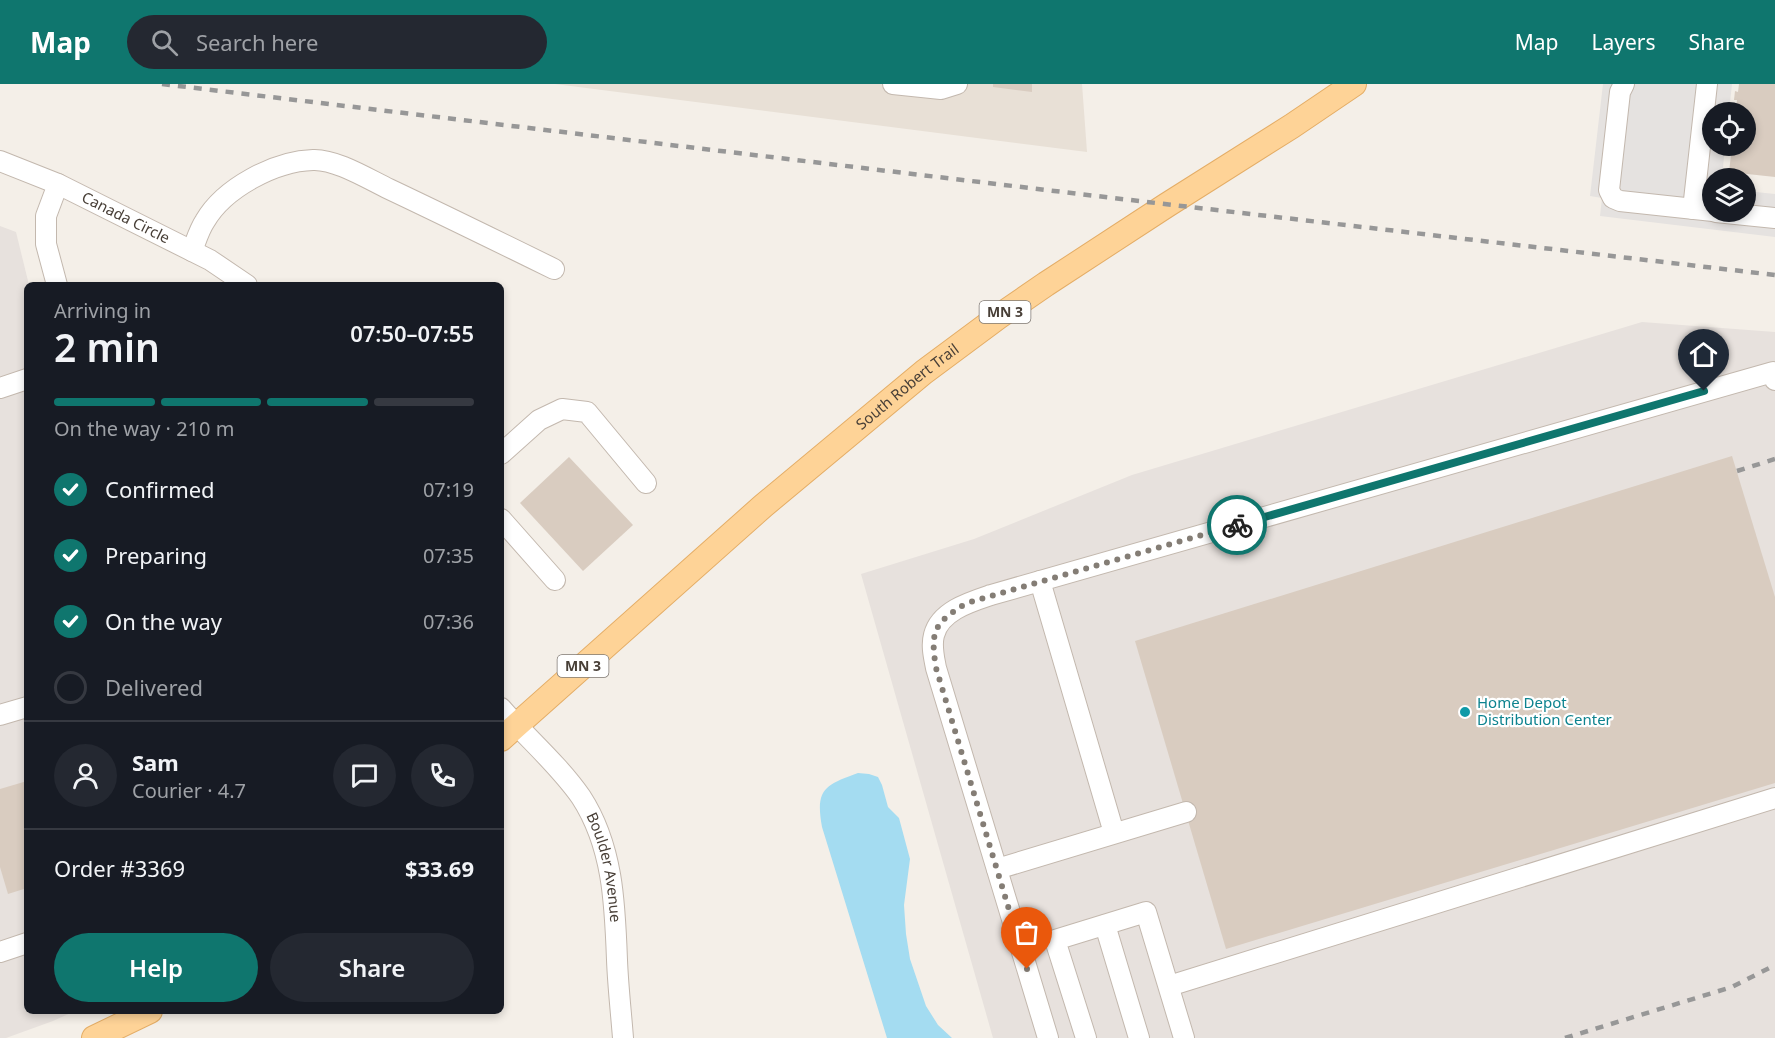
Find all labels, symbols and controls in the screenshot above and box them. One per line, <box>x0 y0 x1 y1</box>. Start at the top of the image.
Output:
search box <box>127 15 547 69</box>
text: Map <box>30 23 91 61</box>
icon: search <box>148 26 181 59</box>
text: Search here <box>196 27 318 57</box>
text: Map <box>1515 28 1559 56</box>
text: Layers <box>1592 28 1656 56</box>
text: Share <box>1689 28 1745 56</box>
map controls <box>1702 102 1756 222</box>
button: locate <box>1702 102 1756 156</box>
button: layers <box>1702 168 1756 222</box>
street label: Canada Circle <box>79 187 173 247</box>
text: Arriving in <box>54 297 151 324</box>
road number: MN 3 <box>980 301 1030 323</box>
text: 07:50–07:55 <box>350 318 474 348</box>
text: 2 min <box>54 320 160 373</box>
pin <box>1678 329 1729 391</box>
icon: home <box>1687 338 1720 371</box>
street label: South Robert Trail <box>851 339 962 434</box>
text: On the way · 210 m <box>54 415 234 442</box>
icon: check <box>54 473 87 506</box>
text: Confirmed <box>105 474 215 504</box>
text: 07:19 <box>423 476 474 503</box>
courier <box>1207 495 1267 555</box>
icon: bike <box>1221 509 1254 542</box>
icon: check <box>54 539 87 572</box>
text: Preparing <box>105 540 207 570</box>
text: 07:35 <box>423 542 474 569</box>
icon: check <box>54 605 87 638</box>
text: On the way <box>105 606 222 636</box>
text: 07:36 <box>423 608 474 635</box>
road number: MN 3 <box>558 655 608 677</box>
text: Delivered <box>105 672 203 702</box>
place label: Home Depot Distribution Center <box>1477 692 1612 729</box>
marker: Home Depot Distribution Center <box>1458 705 1472 719</box>
button: person <box>54 744 117 807</box>
button: chat <box>333 744 396 807</box>
button: phone <box>411 744 474 807</box>
text: Sam <box>132 747 179 777</box>
text: Courier · 4.7 <box>132 777 246 804</box>
street label: Boulder Avenue <box>582 809 626 923</box>
text: Order #3369 <box>54 853 185 883</box>
text: $33.69 <box>405 853 474 883</box>
pin <box>1001 907 1052 969</box>
icon: bag <box>1010 916 1043 949</box>
button: Help <box>54 933 258 1002</box>
button: Share <box>270 933 474 1002</box>

